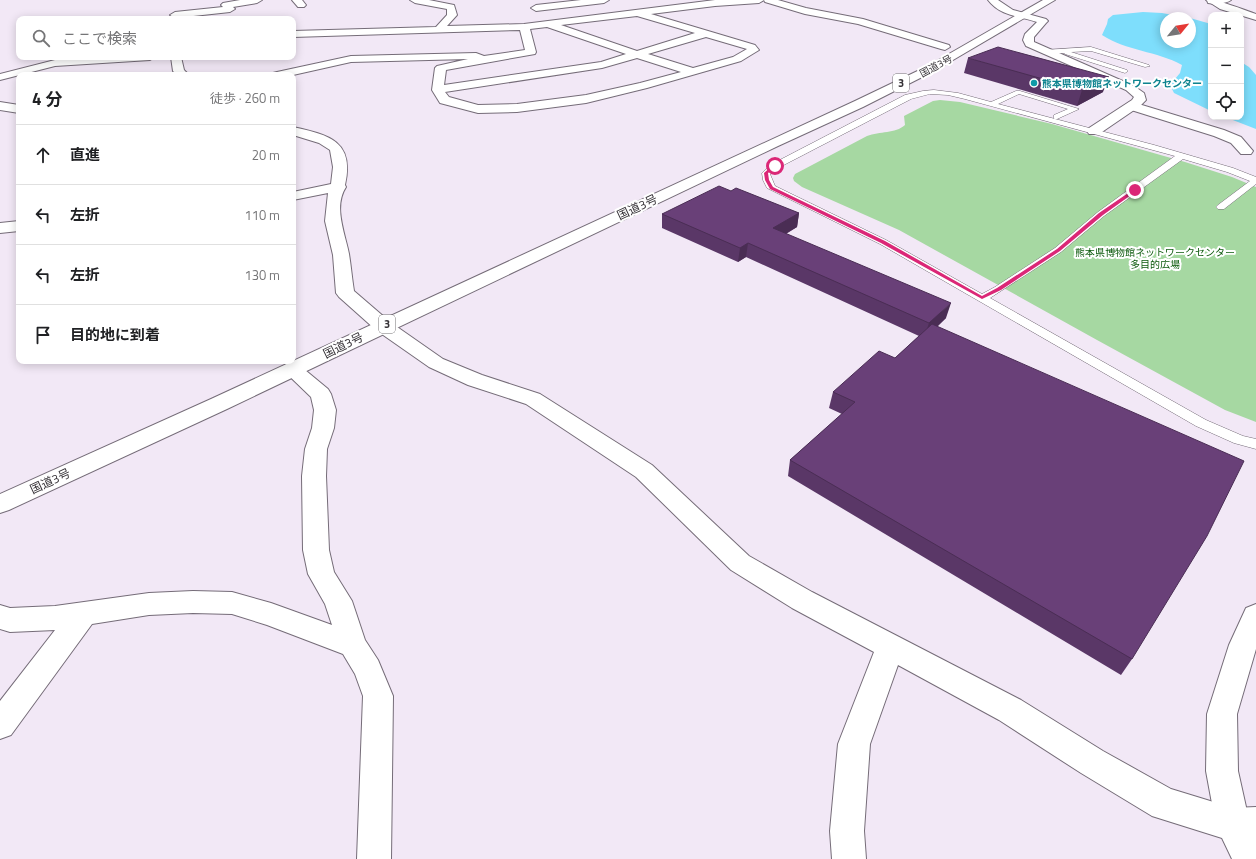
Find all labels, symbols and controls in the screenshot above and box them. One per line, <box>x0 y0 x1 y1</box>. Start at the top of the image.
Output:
north arrow <box>1160 12 1196 48</box>
map controls <box>1208 12 1244 120</box>
button: + <box>1208 12 1244 48</box>
search box <box>16 16 296 60</box>
icon: search <box>30 27 52 49</box>
text: ここで検索 <box>62 27 137 50</box>
button: − <box>1208 48 1244 84</box>
street label: 国道3号 <box>917 51 955 81</box>
road number: 3 <box>893 74 909 92</box>
place label: 熊本県博物館ネットワークセンター <box>1042 76 1202 91</box>
marker: 熊本県博物館ネットワークセンター <box>1029 78 1039 88</box>
button: locate <box>1208 84 1244 120</box>
text: 4 分 <box>32 86 62 112</box>
text: 徒歩 · 260 m <box>210 88 280 108</box>
text: 直進 <box>70 143 100 166</box>
icon: ahead <box>32 144 54 166</box>
text: 20 m <box>252 145 280 165</box>
route start <box>766 157 784 175</box>
route end <box>1126 181 1144 199</box>
street label: 国道3号 <box>614 189 660 225</box>
text: 左折 <box>70 203 100 226</box>
icon: left <box>32 204 54 226</box>
text: 110 m <box>244 205 280 225</box>
park label: 熊本県博物館ネットワークセンター 多目的広場 <box>1075 245 1235 272</box>
text: 左折 <box>70 263 100 286</box>
icon: left <box>32 264 54 286</box>
text: 130 m <box>244 265 280 285</box>
road number: 3 <box>379 315 395 333</box>
text: 目的地に到着 <box>70 323 160 346</box>
icon: arrive <box>32 324 54 346</box>
street label: 国道3号 <box>320 327 366 363</box>
street label: 国道3号 <box>27 463 73 499</box>

